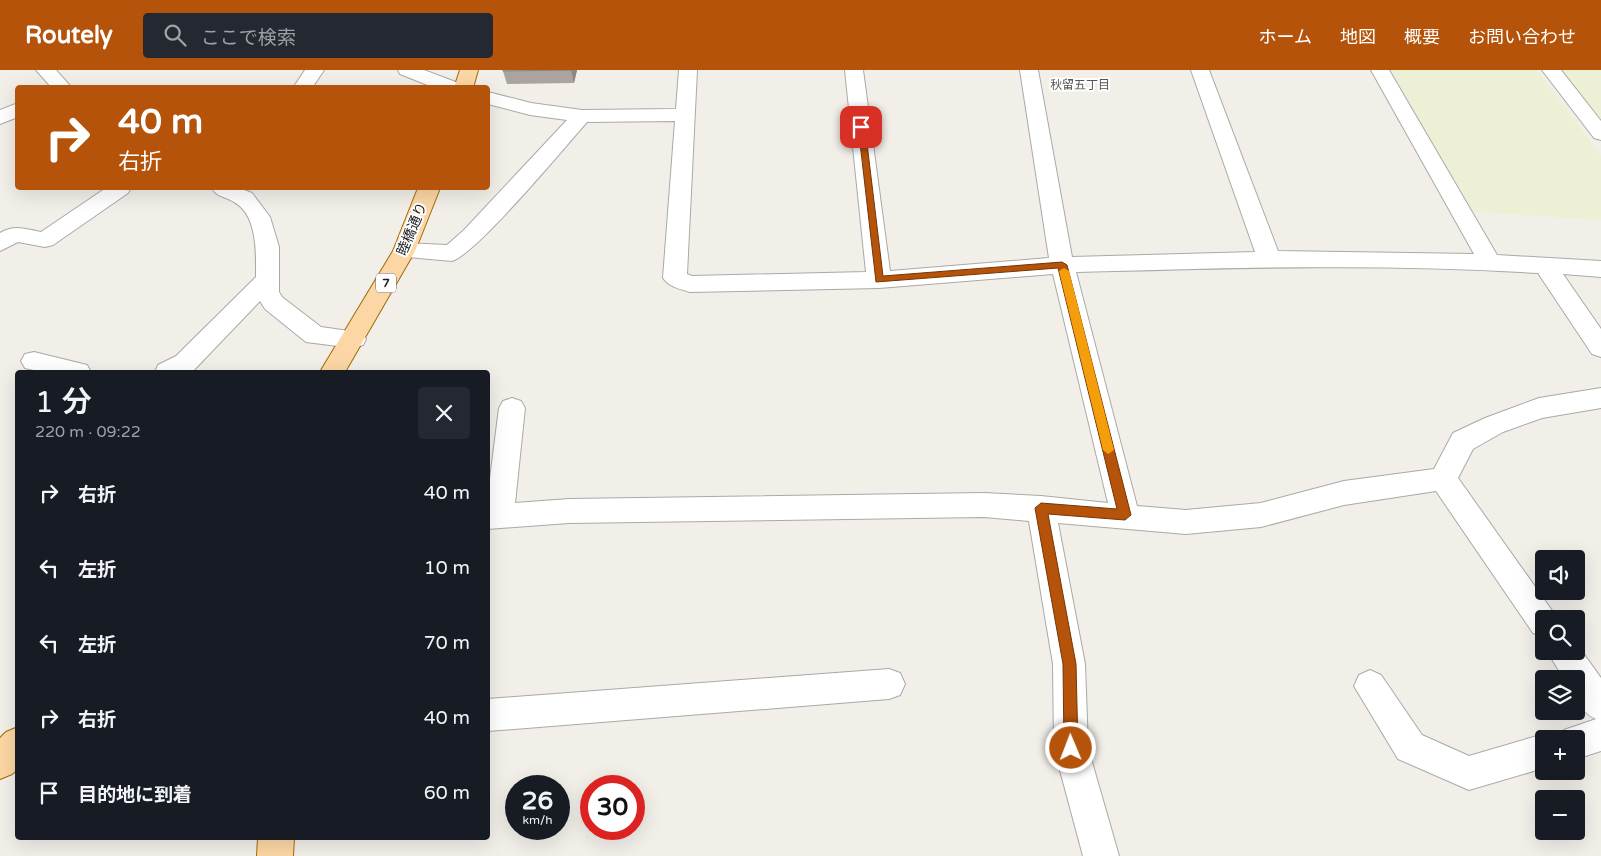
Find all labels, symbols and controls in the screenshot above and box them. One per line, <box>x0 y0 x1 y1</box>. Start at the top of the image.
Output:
search box <box>143 13 493 58</box>
text: Routely <box>25 21 113 50</box>
icon: search <box>161 21 189 49</box>
text: ホーム <box>1259 26 1312 48</box>
text: 地図 <box>1340 26 1376 48</box>
text: 概要 <box>1404 26 1440 48</box>
text: お問い合わせ <box>1468 26 1576 48</box>
text: ここで検索 <box>201 27 296 49</box>
district label: 秋留五丁目 <box>1050 78 1110 92</box>
text: 40 m <box>118 101 203 143</box>
icon: right <box>35 105 100 170</box>
pin <box>840 106 882 148</box>
icon: arrive <box>847 113 875 141</box>
text: 右折 <box>118 149 162 175</box>
street label: 睦橋通り <box>393 200 431 258</box>
road number: 7 <box>376 274 396 292</box>
text: 1 分 <box>35 384 92 421</box>
button: close <box>418 387 470 439</box>
text: 220 m · 09:22 <box>35 422 141 442</box>
icon: right <box>35 479 63 507</box>
text: 40 m <box>424 482 470 504</box>
text: 右折 <box>78 484 116 506</box>
map controls <box>1535 550 1585 840</box>
button: sound <box>1535 550 1585 600</box>
icon: left <box>35 554 63 582</box>
text: 10 m <box>424 557 470 579</box>
text: 左折 <box>78 559 116 581</box>
button: search <box>1535 610 1585 660</box>
icon: left <box>35 629 63 657</box>
text: 70 m <box>424 632 470 654</box>
text: 左折 <box>78 634 116 656</box>
button: layers <box>1535 670 1585 720</box>
icon: right <box>35 704 63 732</box>
text: 40 m <box>424 707 470 729</box>
text: 右折 <box>78 709 116 731</box>
position arrow <box>1044 721 1096 773</box>
button: + <box>1535 730 1585 780</box>
speed limit sign: 30 <box>580 775 645 840</box>
icon: arrive <box>35 779 63 807</box>
text: 60 m <box>424 782 470 804</box>
text: 目的地に到着 <box>78 784 192 806</box>
text: 26 <box>522 786 553 816</box>
button: − <box>1535 790 1585 840</box>
text: km/h <box>522 813 553 827</box>

